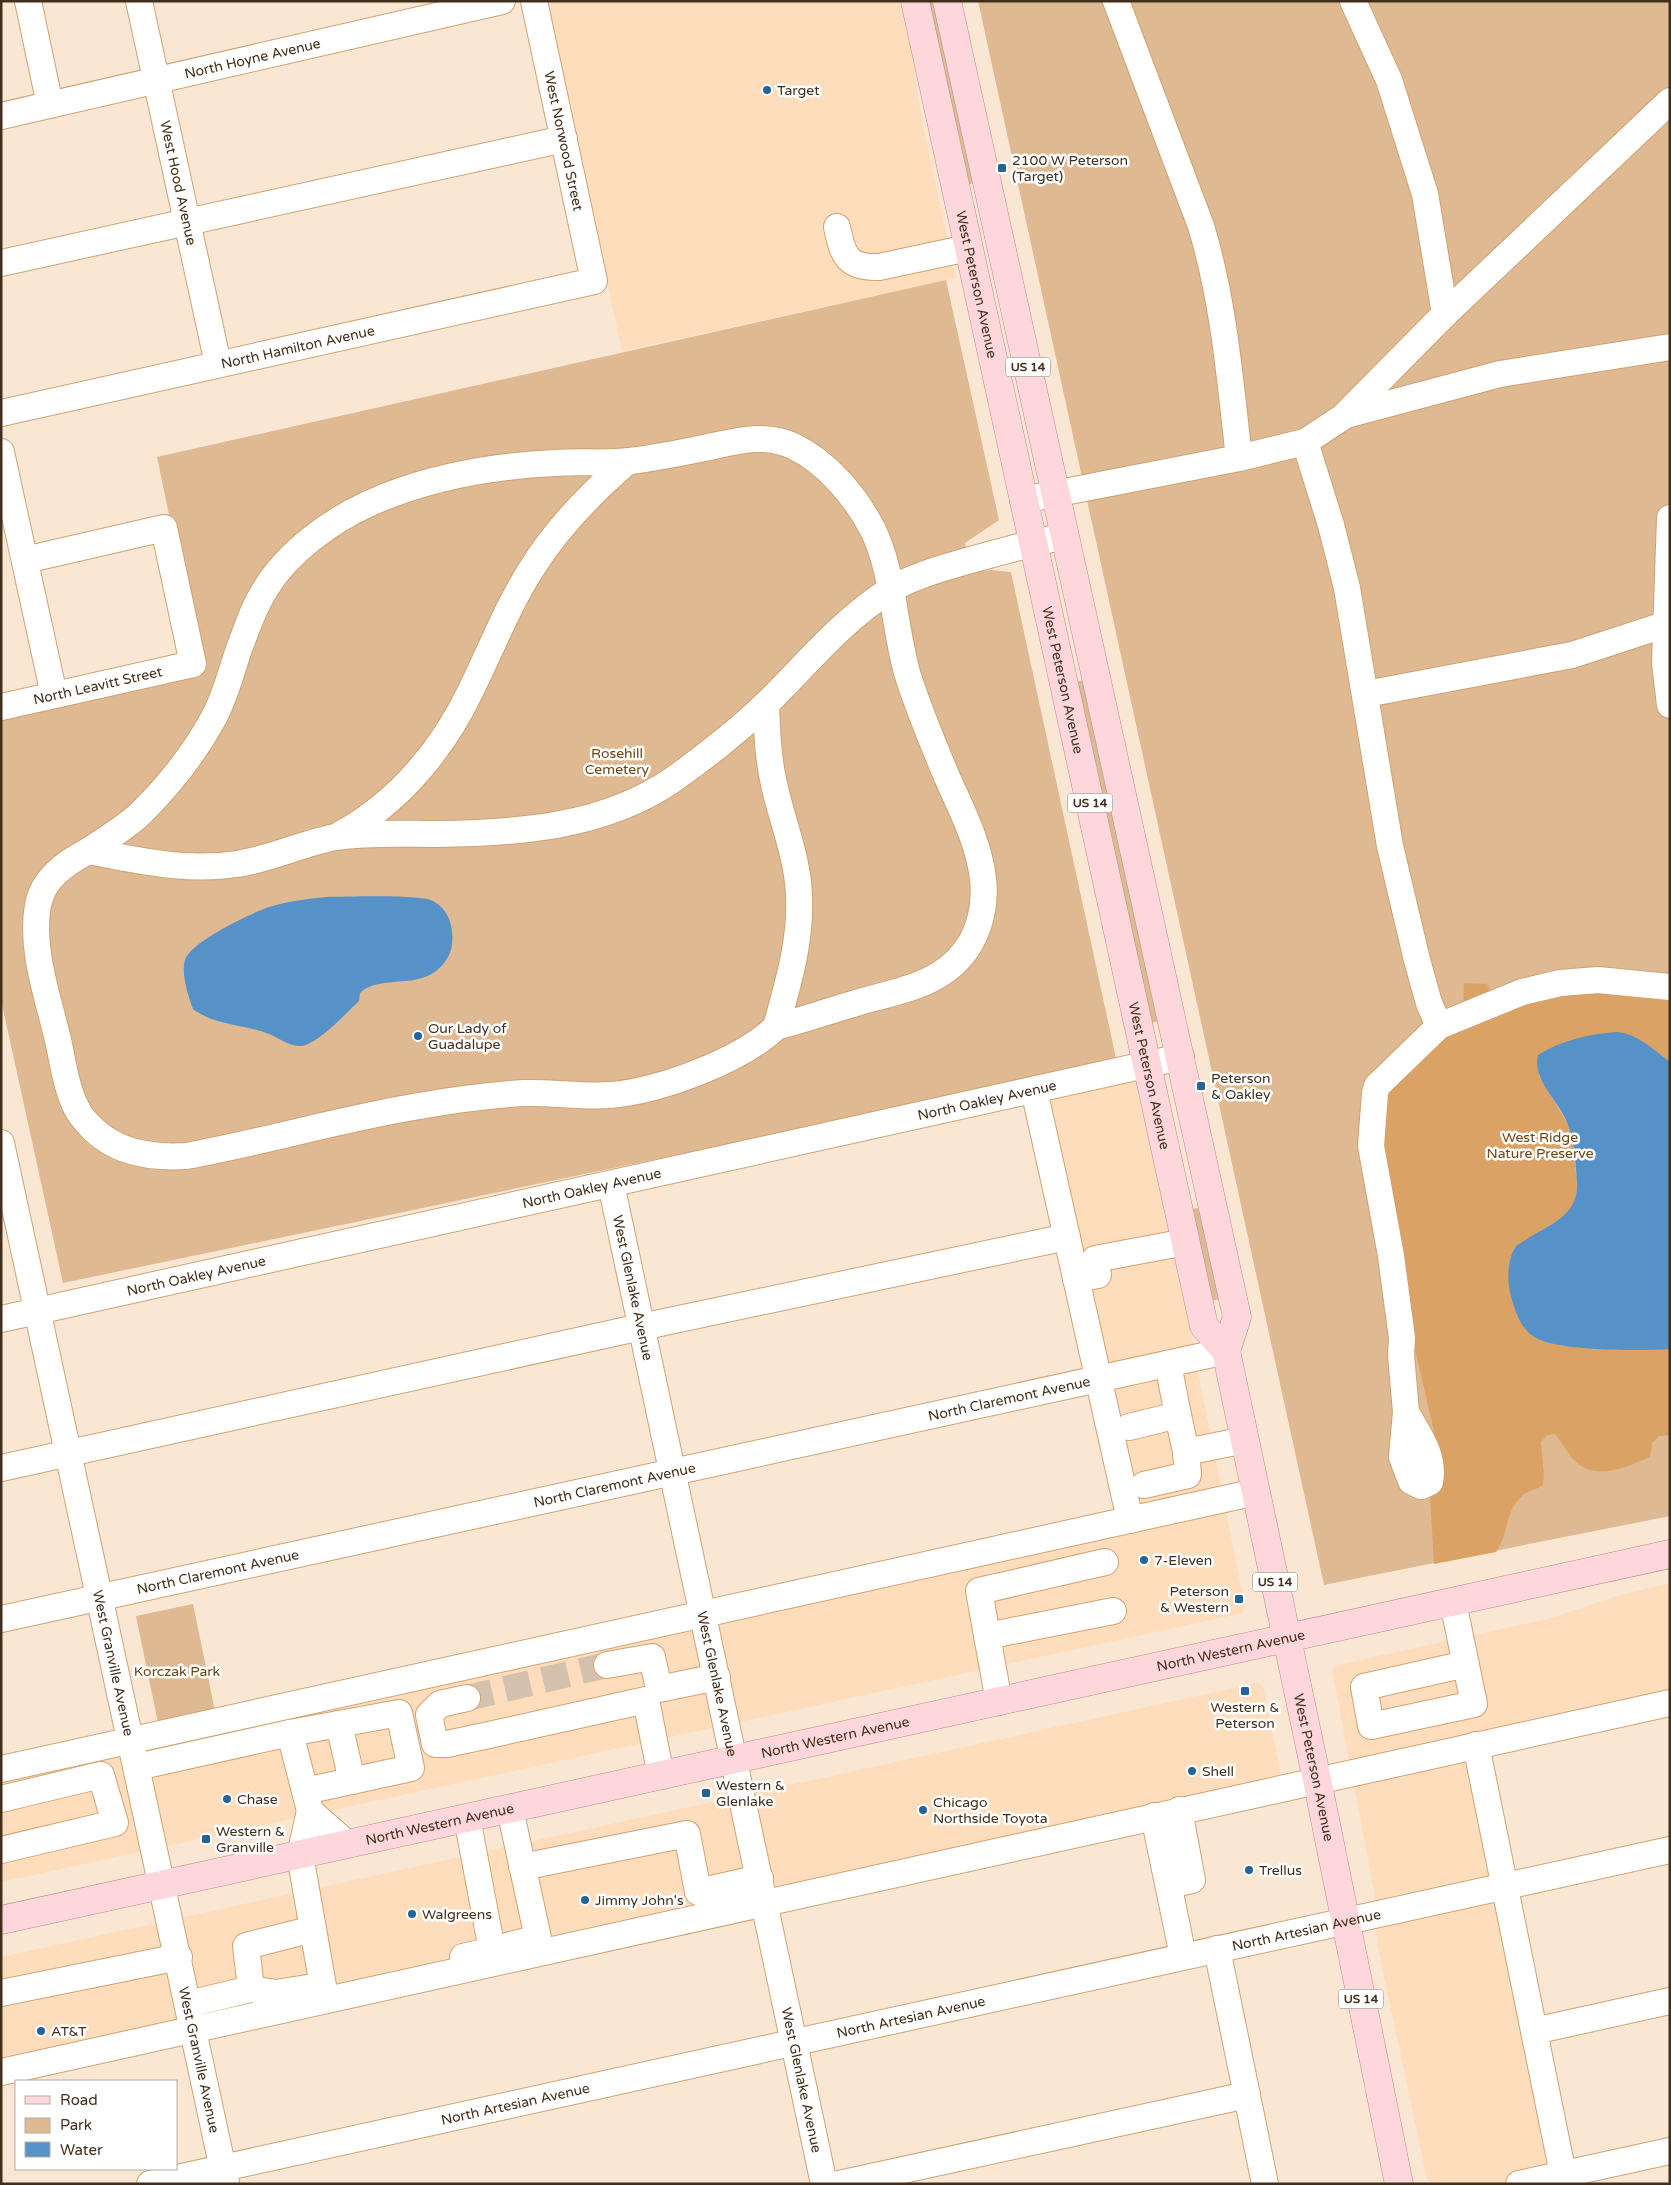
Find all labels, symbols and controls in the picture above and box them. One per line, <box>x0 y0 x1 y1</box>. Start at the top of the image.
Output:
street label: North Hoyne Avenue <box>183 35 322 83</box>
street label: West Norwood Street <box>540 70 587 213</box>
place label: Target <box>777 82 820 99</box>
marker: Target <box>761 84 773 96</box>
street label: West Hood Avenue <box>156 119 200 247</box>
place label: 2100 W Peterson (Target) <box>1012 152 1128 185</box>
marker: 2100 W Peterson (Target) <box>996 162 1008 174</box>
street label: West Peterson Avenue <box>952 209 1001 360</box>
street label: North Hamilton Avenue <box>219 322 376 373</box>
road number: US 14 <box>1006 358 1050 377</box>
street label: West Peterson Avenue <box>1038 605 1087 756</box>
street label: North Leavitt Street <box>32 663 164 709</box>
park label: Rosehill Cemetery <box>585 745 650 778</box>
road number: US 14 <box>1068 794 1112 812</box>
street label: West Peterson Avenue <box>1125 1001 1173 1151</box>
place label: Our Lady of Guadalupe <box>428 1020 507 1053</box>
marker: Our Lady of Guadalupe <box>412 1030 424 1042</box>
place label: Peterson & Oakley <box>1211 1070 1271 1103</box>
street label: North Oakley Avenue <box>916 1077 1058 1124</box>
marker: Peterson & Oakley <box>1195 1080 1207 1092</box>
park label: West Ridge Nature Preserve <box>1486 1129 1594 1162</box>
street label: North Oakley Avenue <box>521 1165 663 1212</box>
street label: West Glenlake Avenue <box>609 1213 656 1362</box>
street label: North Oakley Avenue <box>125 1252 268 1300</box>
street label: North Claremont Avenue <box>927 1373 1092 1425</box>
street label: North Claremont Avenue <box>532 1459 697 1511</box>
street label: North Claremont Avenue <box>135 1546 301 1598</box>
place label: 7-Eleven <box>1154 1552 1212 1569</box>
marker: 7-Eleven <box>1138 1554 1150 1566</box>
road number: US 14 <box>1252 1572 1298 1591</box>
place label: Peterson & Western <box>1160 1583 1229 1616</box>
street label: West Granville Avenue <box>89 1588 137 1738</box>
marker: Peterson & Western <box>1233 1593 1245 1605</box>
street label: West Glenlake Avenue <box>693 1610 741 1758</box>
street label: North Western Avenue <box>1155 1626 1307 1675</box>
park label: Korczak Park <box>134 1663 221 1680</box>
marker: Western & Peterson <box>1239 1685 1251 1697</box>
street label: West Peterson Avenue <box>1290 1692 1337 1843</box>
place label: Western & Peterson <box>1210 1699 1280 1732</box>
street label: North Western Avenue <box>759 1713 911 1762</box>
place label: Shell <box>1202 1763 1234 1780</box>
marker: Shell <box>1186 1765 1198 1777</box>
place label: Western & Glenlake <box>716 1777 785 1810</box>
marker: Western & Glenlake <box>700 1787 712 1799</box>
place label: Chase <box>237 1791 278 1808</box>
marker: Chase <box>221 1793 233 1805</box>
place label: Chicago Northside Toyota <box>933 1794 1048 1827</box>
street label: North Western Avenue <box>364 1800 516 1849</box>
marker: Chicago Northside Toyota <box>917 1804 929 1816</box>
place label: Western & Granville <box>216 1823 285 1856</box>
marker: Western & Granville <box>200 1833 212 1845</box>
place label: Trellus <box>1259 1862 1302 1879</box>
marker: Trellus <box>1243 1864 1255 1876</box>
place label: Jimmy John's <box>595 1892 684 1909</box>
marker: Jimmy John's <box>579 1894 591 1906</box>
place label: Walgreens <box>422 1906 492 1923</box>
street label: North Artesian Avenue <box>1231 1906 1383 1955</box>
marker: Walgreens <box>406 1908 418 1920</box>
street label: West Granville Avenue <box>175 1985 223 2135</box>
road number: US 14 <box>1338 1990 1384 2008</box>
street label: North Artesian Avenue <box>835 1993 987 2042</box>
street label: West Glenlake Avenue <box>778 2006 825 2154</box>
place label: AT&T <box>51 2023 87 2040</box>
marker: AT&T <box>35 2025 47 2037</box>
legend <box>15 2080 178 2170</box>
street label: North Artesian Avenue <box>439 2080 591 2129</box>
text: Road <box>60 2091 98 2109</box>
text: Park <box>60 2116 92 2134</box>
text: Water <box>60 2141 103 2159</box>

